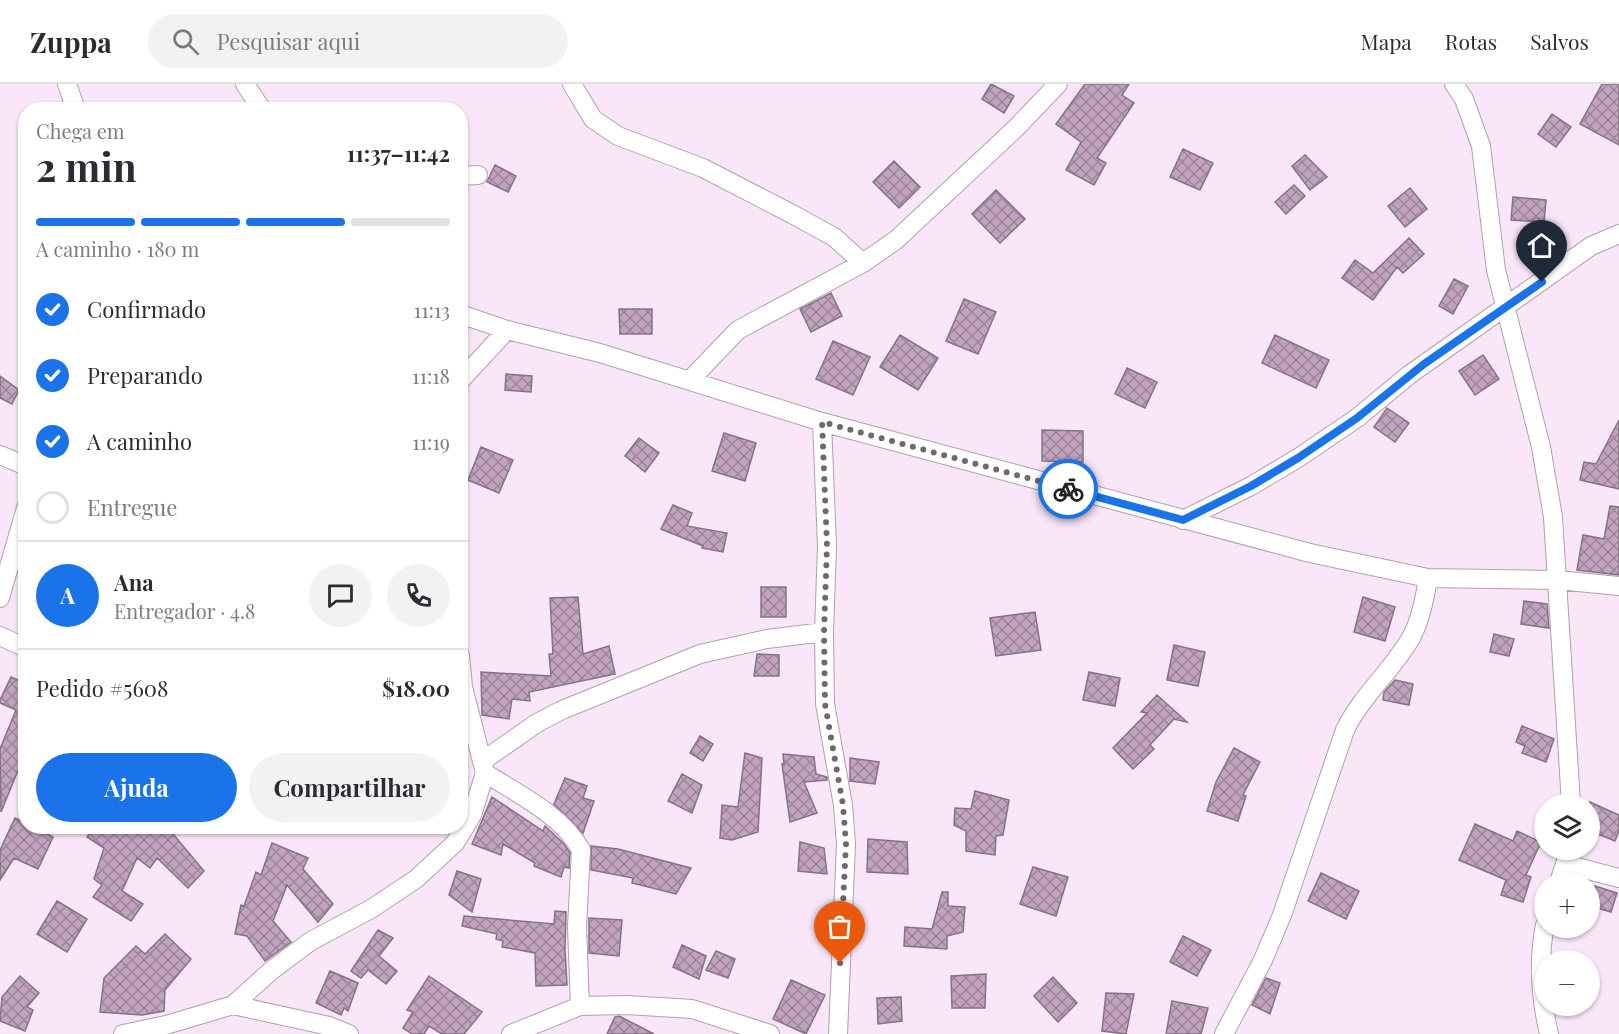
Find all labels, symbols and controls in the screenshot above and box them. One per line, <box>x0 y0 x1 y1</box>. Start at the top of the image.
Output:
search box <box>148 14 568 68</box>
text: Zuppa <box>30 23 112 60</box>
icon: search <box>169 25 202 58</box>
text: Pesquisar aqui <box>217 26 360 56</box>
text: Mapa <box>1361 27 1412 55</box>
text: Rotas <box>1445 27 1497 55</box>
text: Salvos <box>1530 27 1589 55</box>
text: Chega em <box>36 117 125 144</box>
text: 11:37–11:42 <box>347 138 450 168</box>
text: 2 min <box>36 140 137 192</box>
pin <box>1516 220 1567 282</box>
icon: home <box>1525 229 1558 262</box>
text: A caminho · 180 m <box>36 235 199 262</box>
icon: check <box>36 293 69 326</box>
text: Confirmado <box>87 294 206 324</box>
text: 11:13 <box>414 296 450 323</box>
icon: check <box>36 359 69 392</box>
text: Preparando <box>87 360 203 390</box>
text: 11:18 <box>412 362 450 389</box>
icon: check <box>36 425 69 458</box>
text: A caminho <box>87 426 192 456</box>
text: 11:19 <box>412 428 450 455</box>
courier <box>1038 459 1098 519</box>
icon: bike <box>1052 473 1085 506</box>
text: Entregue <box>87 492 177 522</box>
button: chat <box>309 564 372 627</box>
button: phone <box>387 564 450 627</box>
text: Ana <box>114 567 154 597</box>
text: A <box>60 580 75 610</box>
text: Entregador · 4.8 <box>114 597 255 624</box>
text: Pedido #5608 <box>36 673 168 703</box>
text: $18.00 <box>382 673 450 703</box>
button: Ajuda <box>36 753 237 822</box>
button: Compartilhar <box>249 753 450 822</box>
map controls <box>1534 794 1600 1016</box>
button: layers <box>1534 794 1600 860</box>
button: + <box>1534 872 1600 938</box>
pin <box>814 901 865 963</box>
icon: bag <box>823 910 856 943</box>
button: − <box>1534 950 1600 1016</box>

